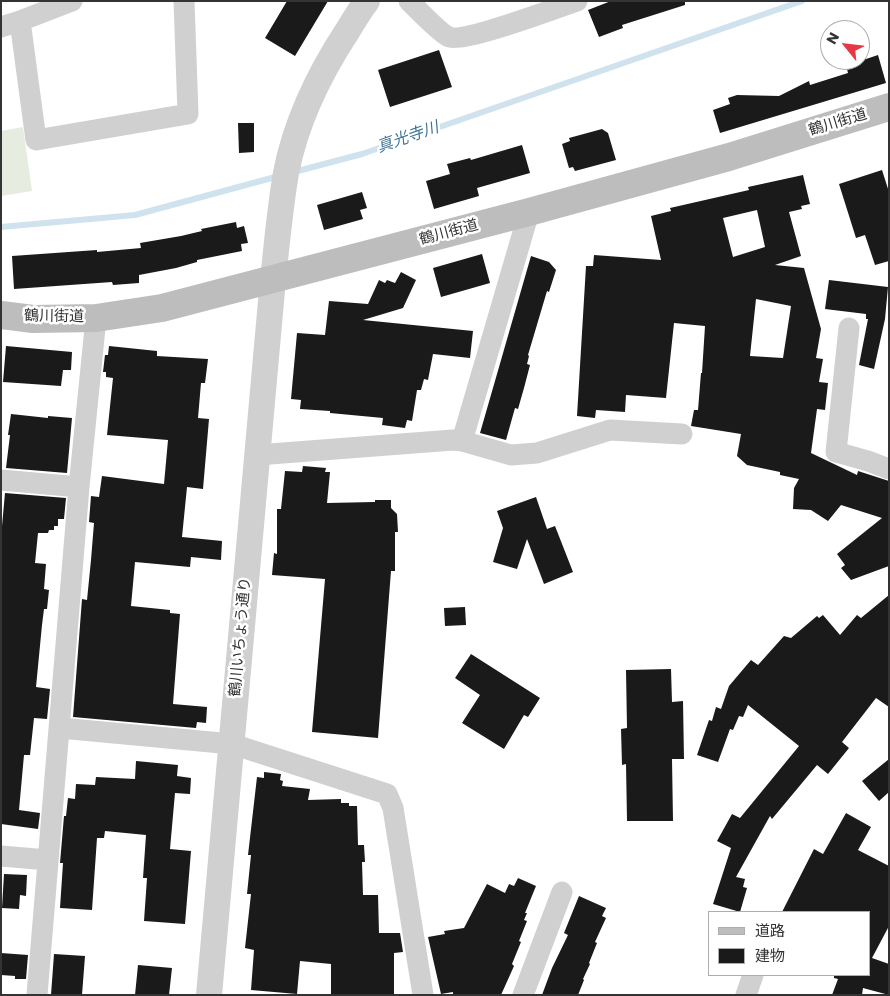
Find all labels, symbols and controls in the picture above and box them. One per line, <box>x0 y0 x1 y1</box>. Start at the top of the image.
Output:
north arrow <box>820 20 870 70</box>
text: N <box>821 29 844 48</box>
street label: 鶴川街道 <box>807 106 869 140</box>
water label: 真光寺川 <box>375 119 441 157</box>
street label: 鶴川街道 <box>418 217 480 249</box>
street label: 鶴川街道 <box>24 307 84 327</box>
street label: 鶴川いちょう通り <box>227 576 255 698</box>
legend <box>708 911 870 976</box>
text: 道路 <box>755 920 785 941</box>
text: 建物 <box>755 945 785 966</box>

